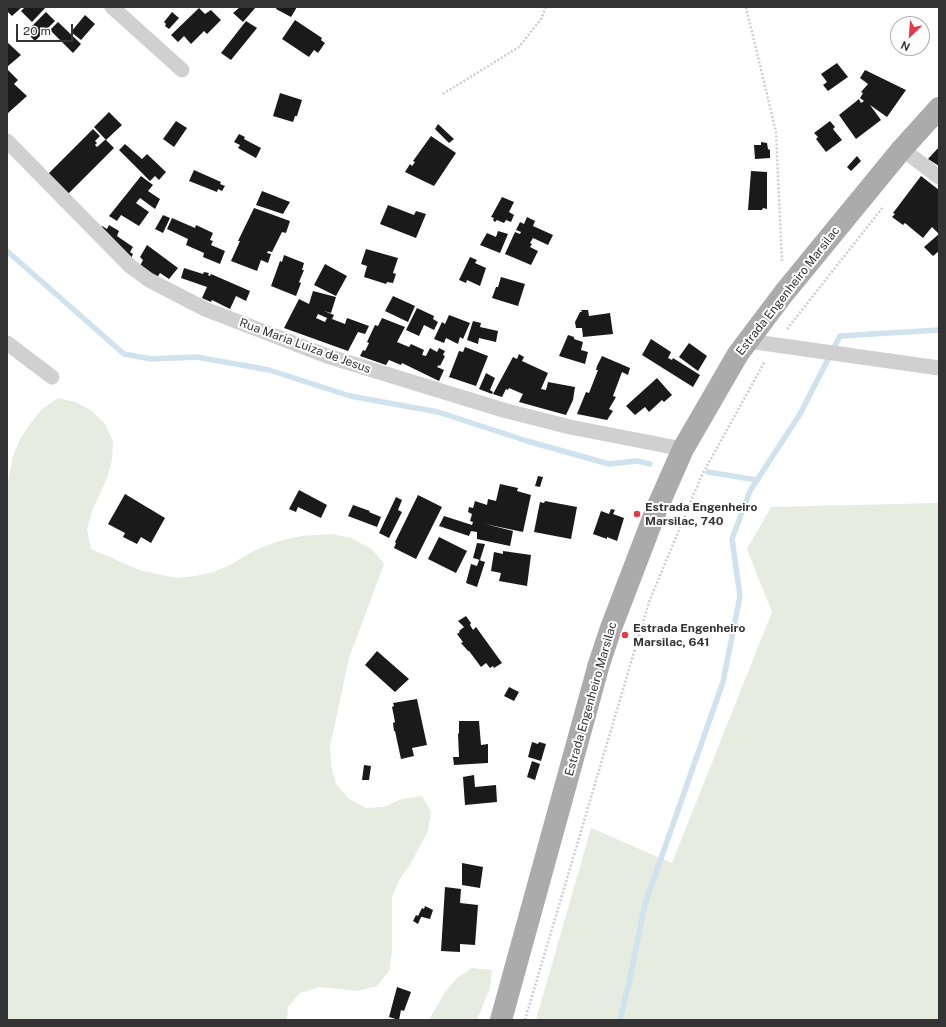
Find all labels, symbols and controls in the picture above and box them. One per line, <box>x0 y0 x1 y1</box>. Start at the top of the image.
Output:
scale bar <box>18 16 75 42</box>
north arrow <box>890 16 930 56</box>
text: 20 m <box>23 24 51 38</box>
text: N <box>899 39 912 53</box>
street label: Estrada Engenheiro Marsilac <box>733 224 843 358</box>
street label: Rua Maria Luiza de Jesus <box>237 316 373 376</box>
place label: Estrada Engenheiro Marsilac, 740 <box>645 500 757 528</box>
marker: Estrada Engenheiro Marsilac, 740 <box>632 509 642 519</box>
street label: Estrada Engenheiro Marsilac <box>562 620 620 778</box>
place label: Estrada Engenheiro Marsilac, 641 <box>633 621 745 649</box>
marker: Estrada Engenheiro Marsilac, 641 <box>620 630 630 640</box>

